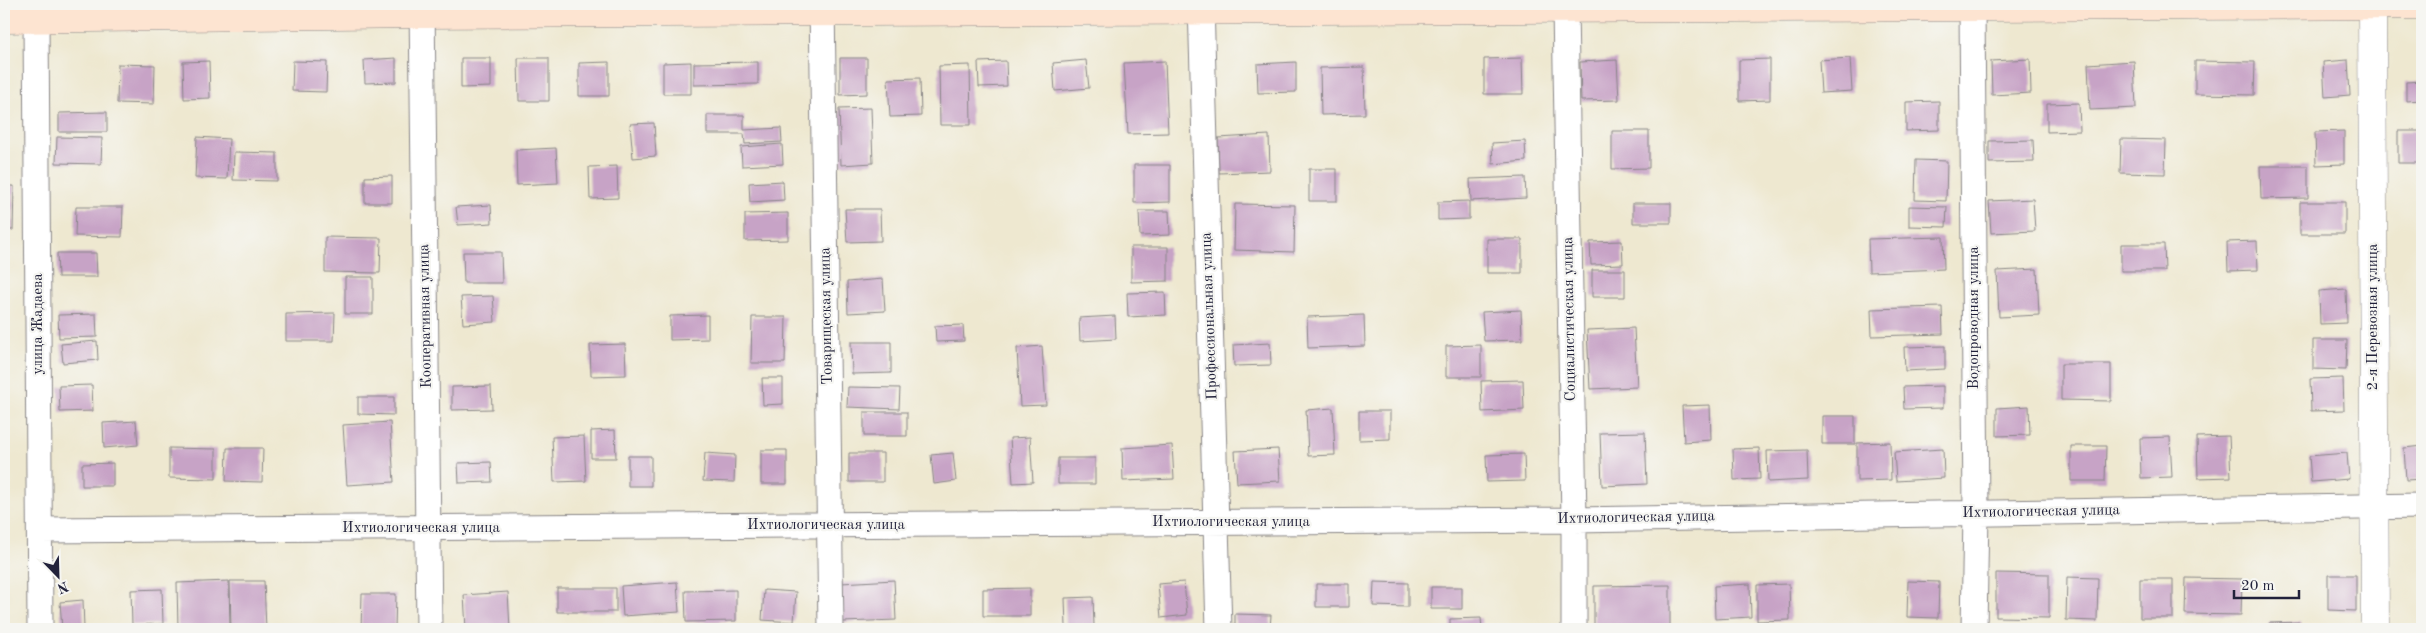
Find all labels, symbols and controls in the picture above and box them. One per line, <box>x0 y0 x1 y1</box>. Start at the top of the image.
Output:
street label: Профессиональная улица <box>1200 231 1220 400</box>
street label: Социалистическая улица <box>1561 236 1579 402</box>
street label: Кооперативная улица <box>417 243 435 388</box>
street label: 2-я Перевозная улица <box>2366 243 2381 390</box>
street label: Товарищеская улица <box>818 246 836 385</box>
street label: Водопроводная улица <box>1967 246 1982 390</box>
street label: улица Жадаева <box>31 273 46 375</box>
street label: Ихтиологическая улица <box>1962 503 2121 521</box>
street label: Ихтиологическая улица <box>1557 509 1716 527</box>
street label: Ихтиологическая улица <box>1152 515 1310 530</box>
street label: Ихтиологическая улица <box>747 518 905 533</box>
street label: Ихтиологическая улица <box>342 521 500 536</box>
north arrow <box>32 550 82 600</box>
scale bar <box>2234 568 2298 600</box>
text: N <box>55 579 70 596</box>
text: 20 m <box>2241 579 2275 594</box>

